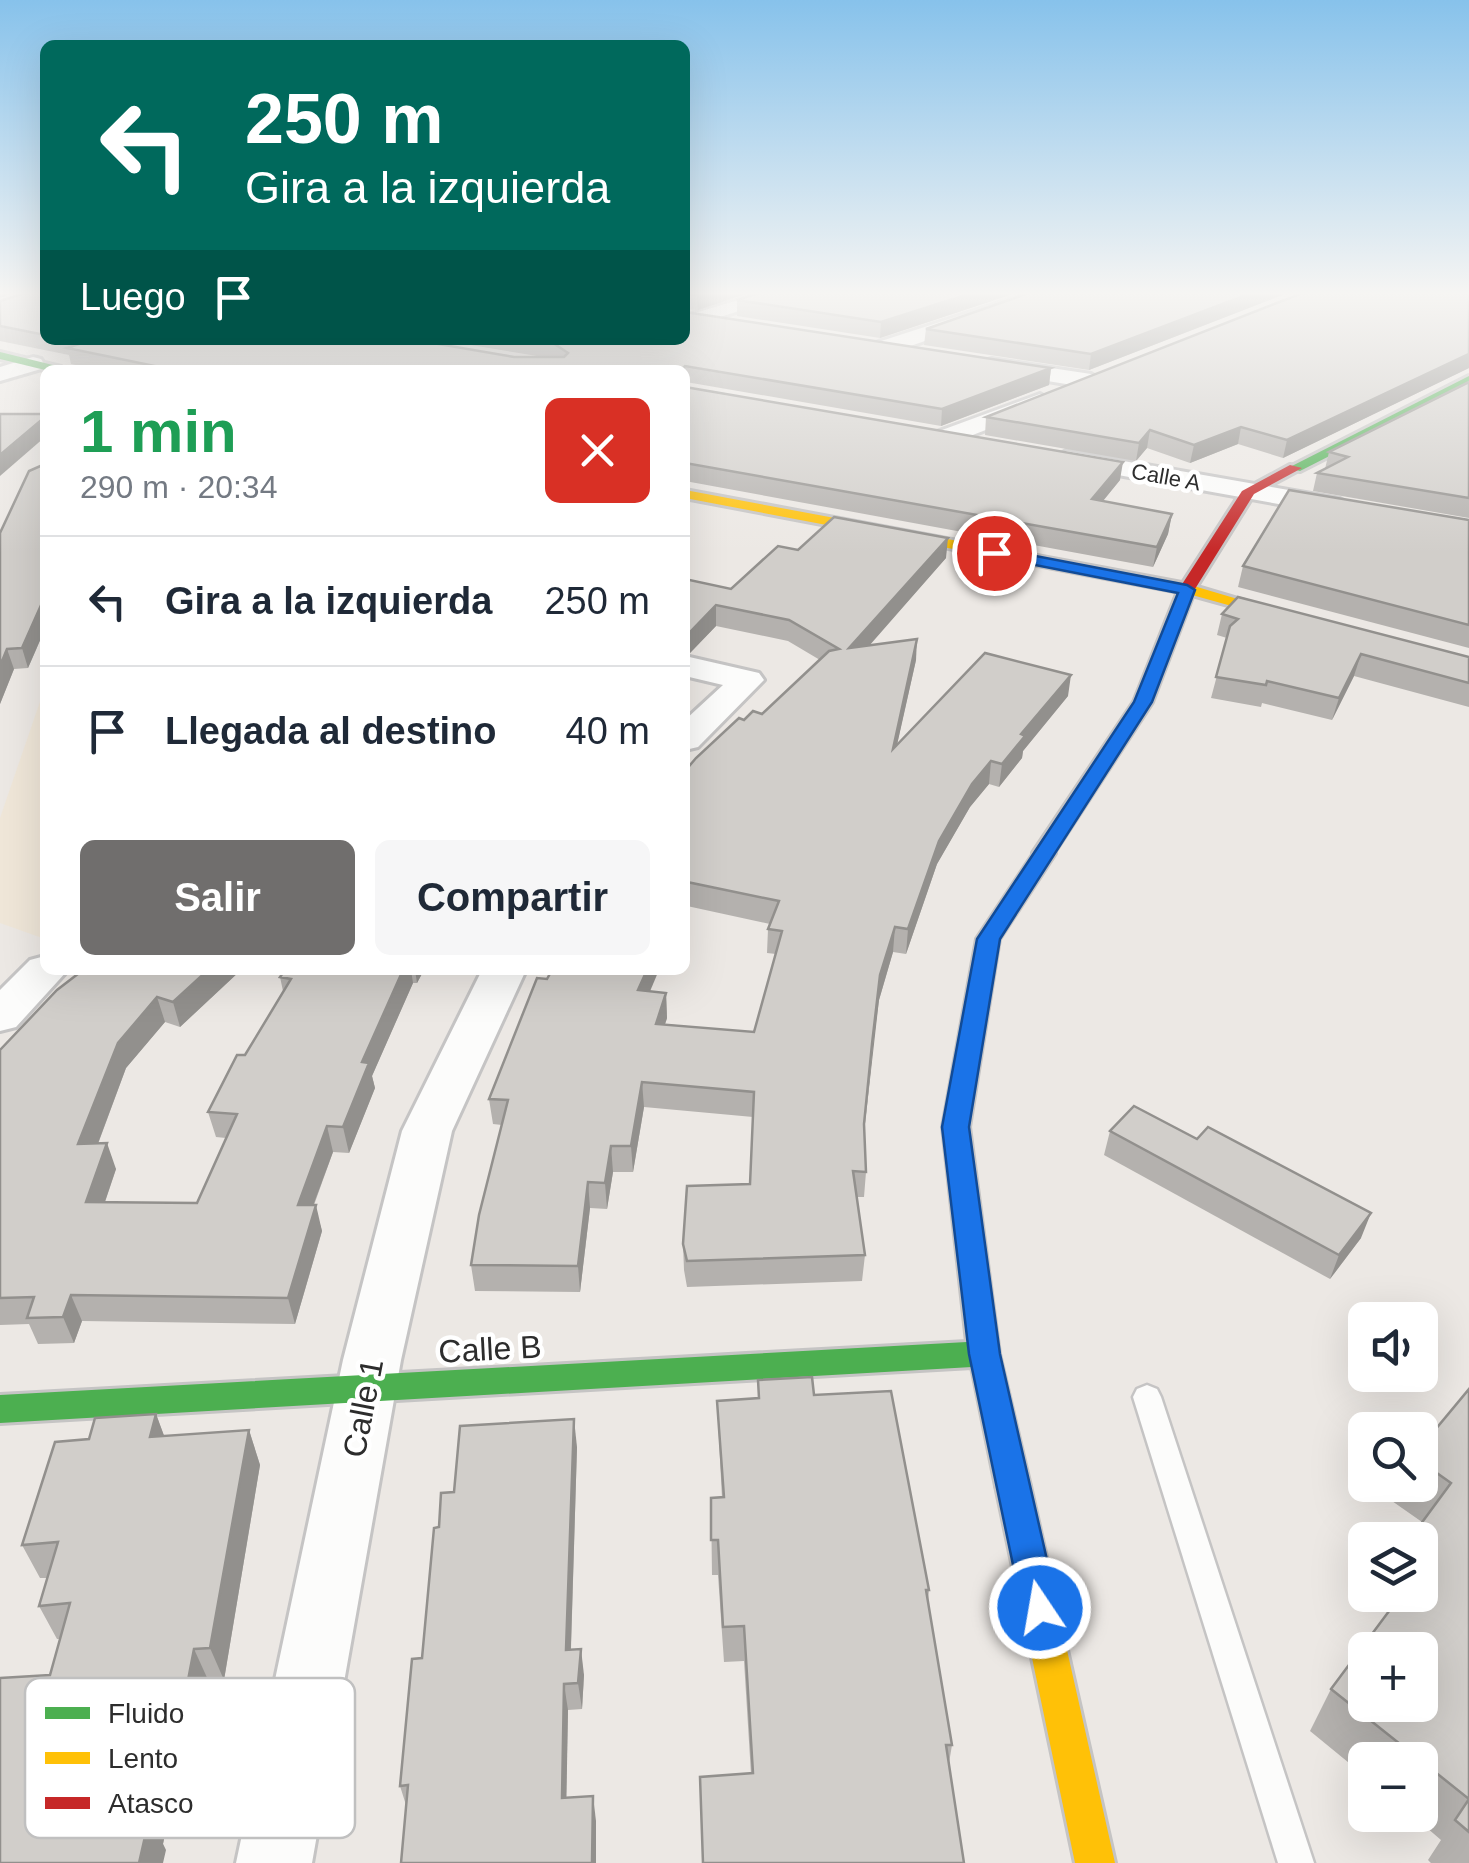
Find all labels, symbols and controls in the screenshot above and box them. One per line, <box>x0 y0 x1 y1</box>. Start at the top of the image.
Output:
icon: left <box>80 80 210 210</box>
text: 250 m <box>245 80 443 158</box>
text: Gira a la izquierda <box>245 162 610 213</box>
icon: arrive <box>206 270 261 325</box>
text: Luego <box>80 276 186 318</box>
text: 1 min <box>80 398 237 465</box>
button: close <box>545 398 650 503</box>
street label: Calle A <box>1129 459 1203 495</box>
text: 290 m · 20:34 <box>80 469 277 505</box>
pin <box>952 511 1037 596</box>
icon: arrive <box>967 526 1022 581</box>
icon: left <box>80 574 135 629</box>
text: Gira a la izquierda <box>165 580 492 622</box>
text: 250 m <box>544 580 650 622</box>
icon: arrive <box>80 704 135 759</box>
text: Llegada al destino <box>165 710 497 752</box>
text: 40 m <box>566 710 650 752</box>
button: Salir <box>80 840 355 955</box>
button: Compartir <box>375 840 650 955</box>
map controls <box>1348 1302 1438 1832</box>
button: sound <box>1348 1302 1438 1392</box>
street label: Calle B <box>438 1328 542 1370</box>
street label: Calle 1 <box>336 1356 390 1460</box>
button: search <box>1348 1412 1438 1502</box>
button: layers <box>1348 1522 1438 1612</box>
position arrow <box>988 1556 1092 1660</box>
button: + <box>1348 1632 1438 1722</box>
legend <box>25 1678 355 1838</box>
text: Fluido <box>108 1698 184 1729</box>
button: − <box>1348 1742 1438 1832</box>
text: Lento <box>108 1743 178 1774</box>
text: Atasco <box>108 1788 194 1819</box>

